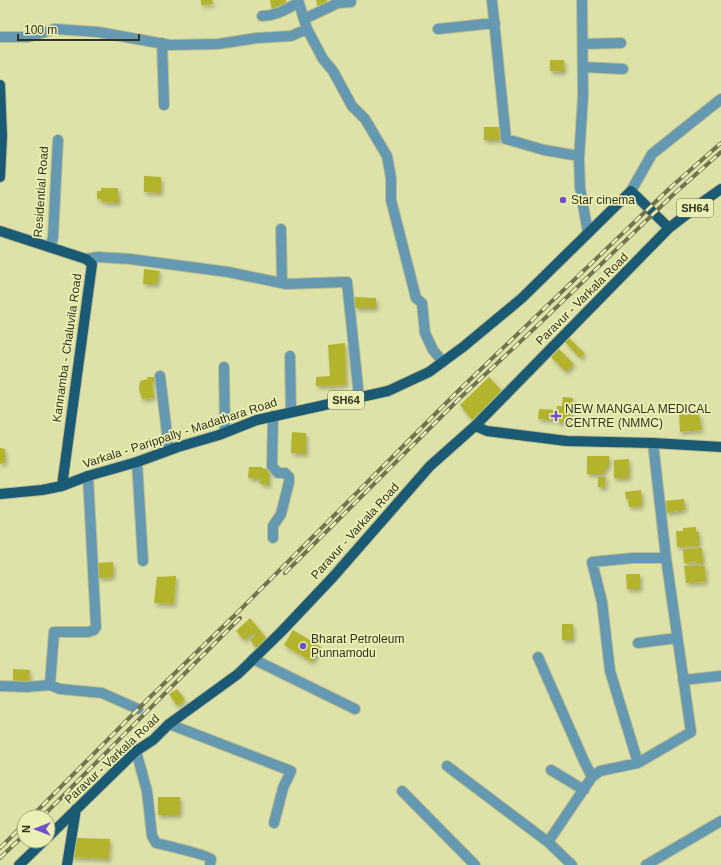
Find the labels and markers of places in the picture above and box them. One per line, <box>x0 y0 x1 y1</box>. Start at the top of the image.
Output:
place label: Star cinema <box>571 193 635 207</box>
marker: Star cinema <box>558 195 568 205</box>
place label: NEW MANGALA MEDICAL CENTRE (NMMC) <box>565 402 711 430</box>
marker: NEW MANGALA MEDICAL CENTRE (NMMC) <box>550 410 562 422</box>
place label: Bharat Petroleum Punnamodu <box>311 632 404 660</box>
marker: Bharat Petroleum Punnamodu <box>298 641 308 651</box>

